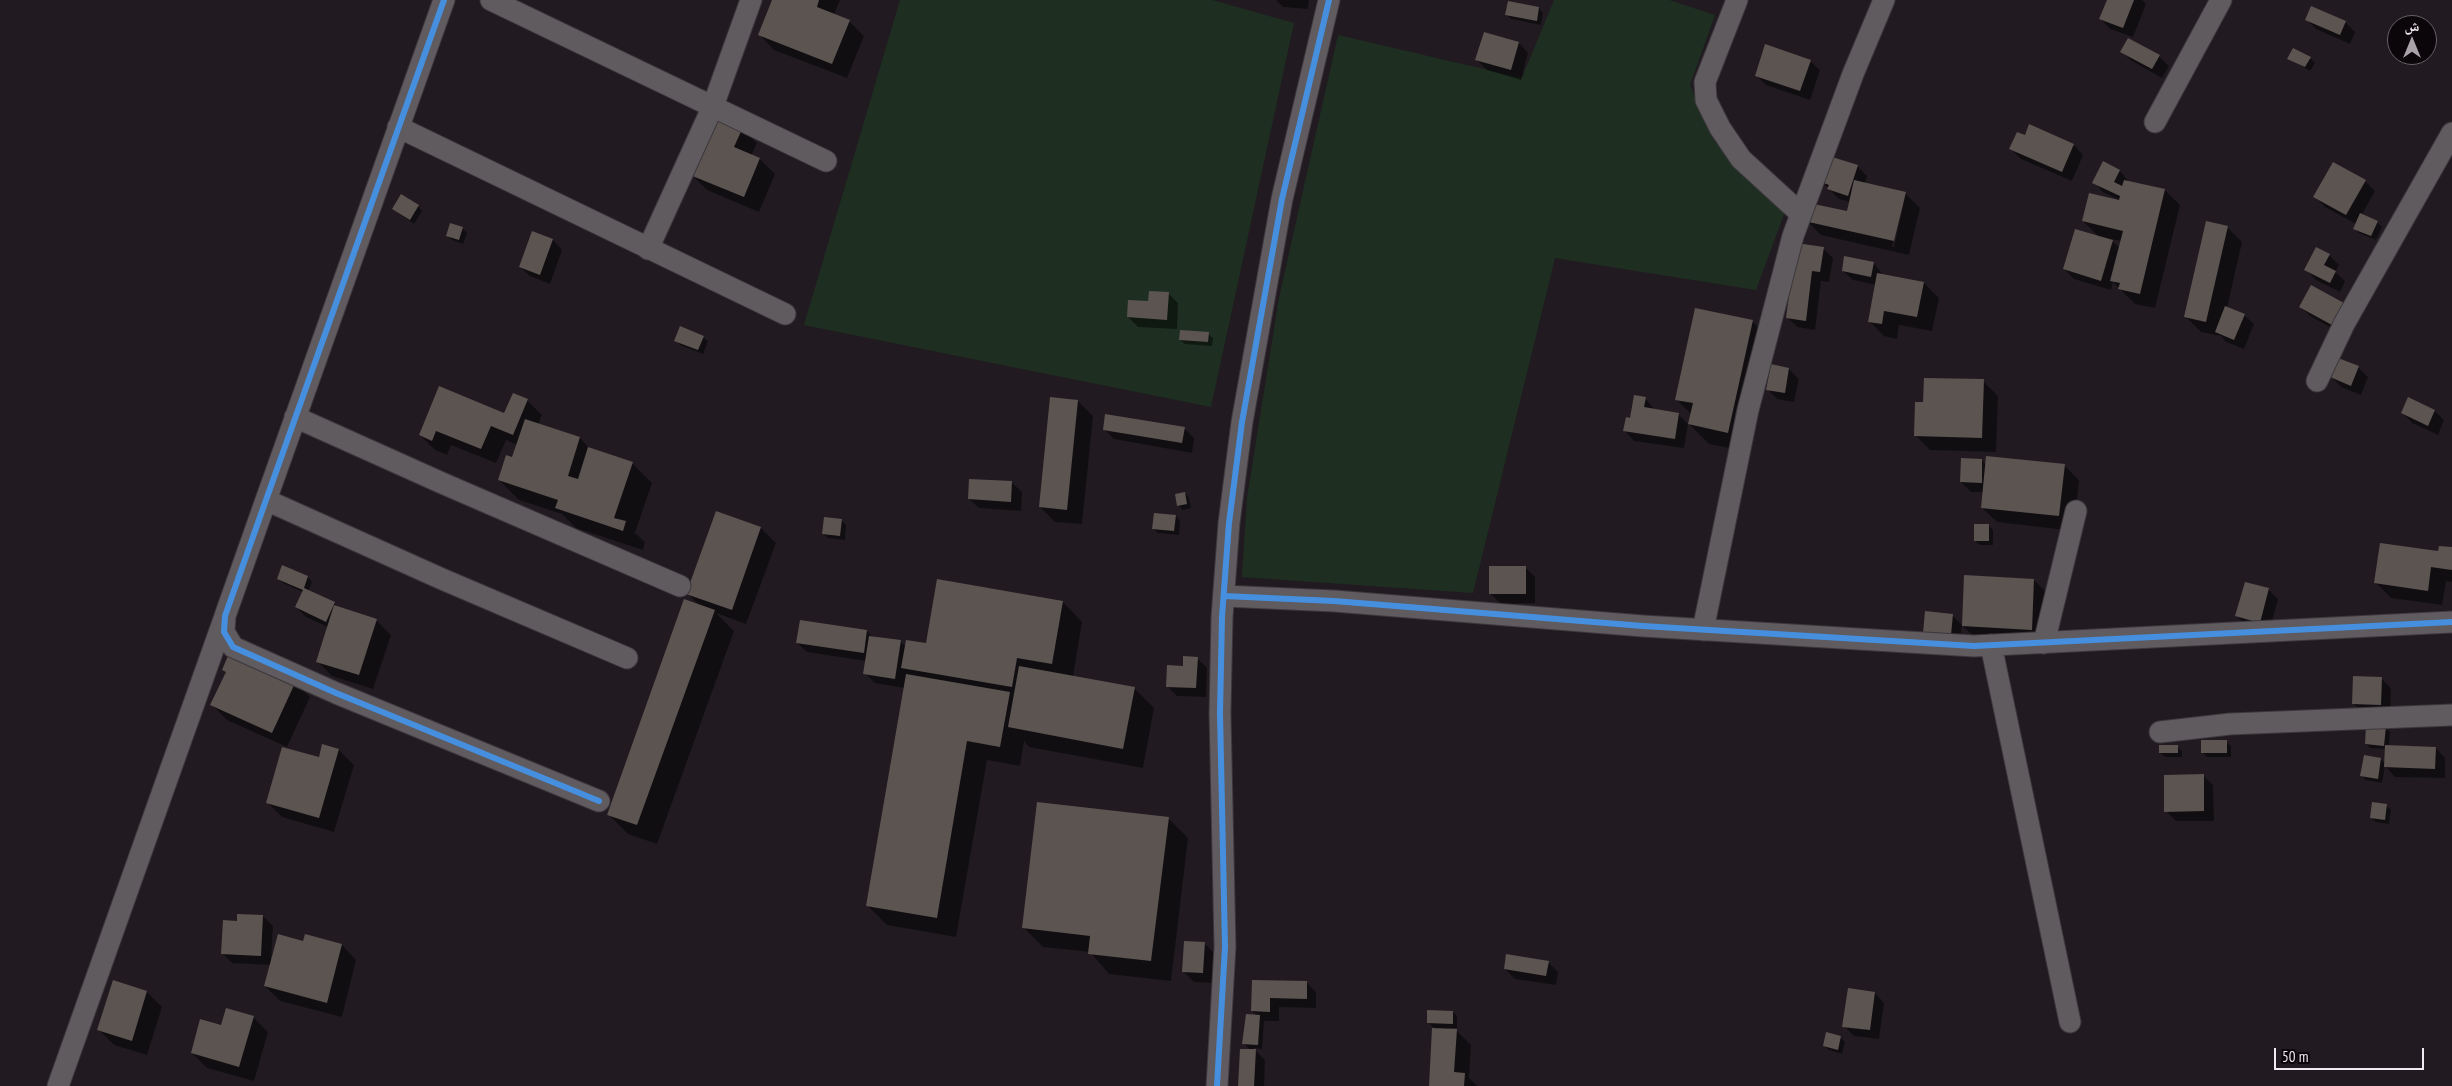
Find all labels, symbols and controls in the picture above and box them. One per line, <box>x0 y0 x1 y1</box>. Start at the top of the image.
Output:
north arrow <box>2387 15 2437 65</box>
text: ش <box>2405 17 2419 35</box>
scale bar <box>2277 1038 2427 1070</box>
text: 50 m <box>2282 1047 2308 1066</box>

